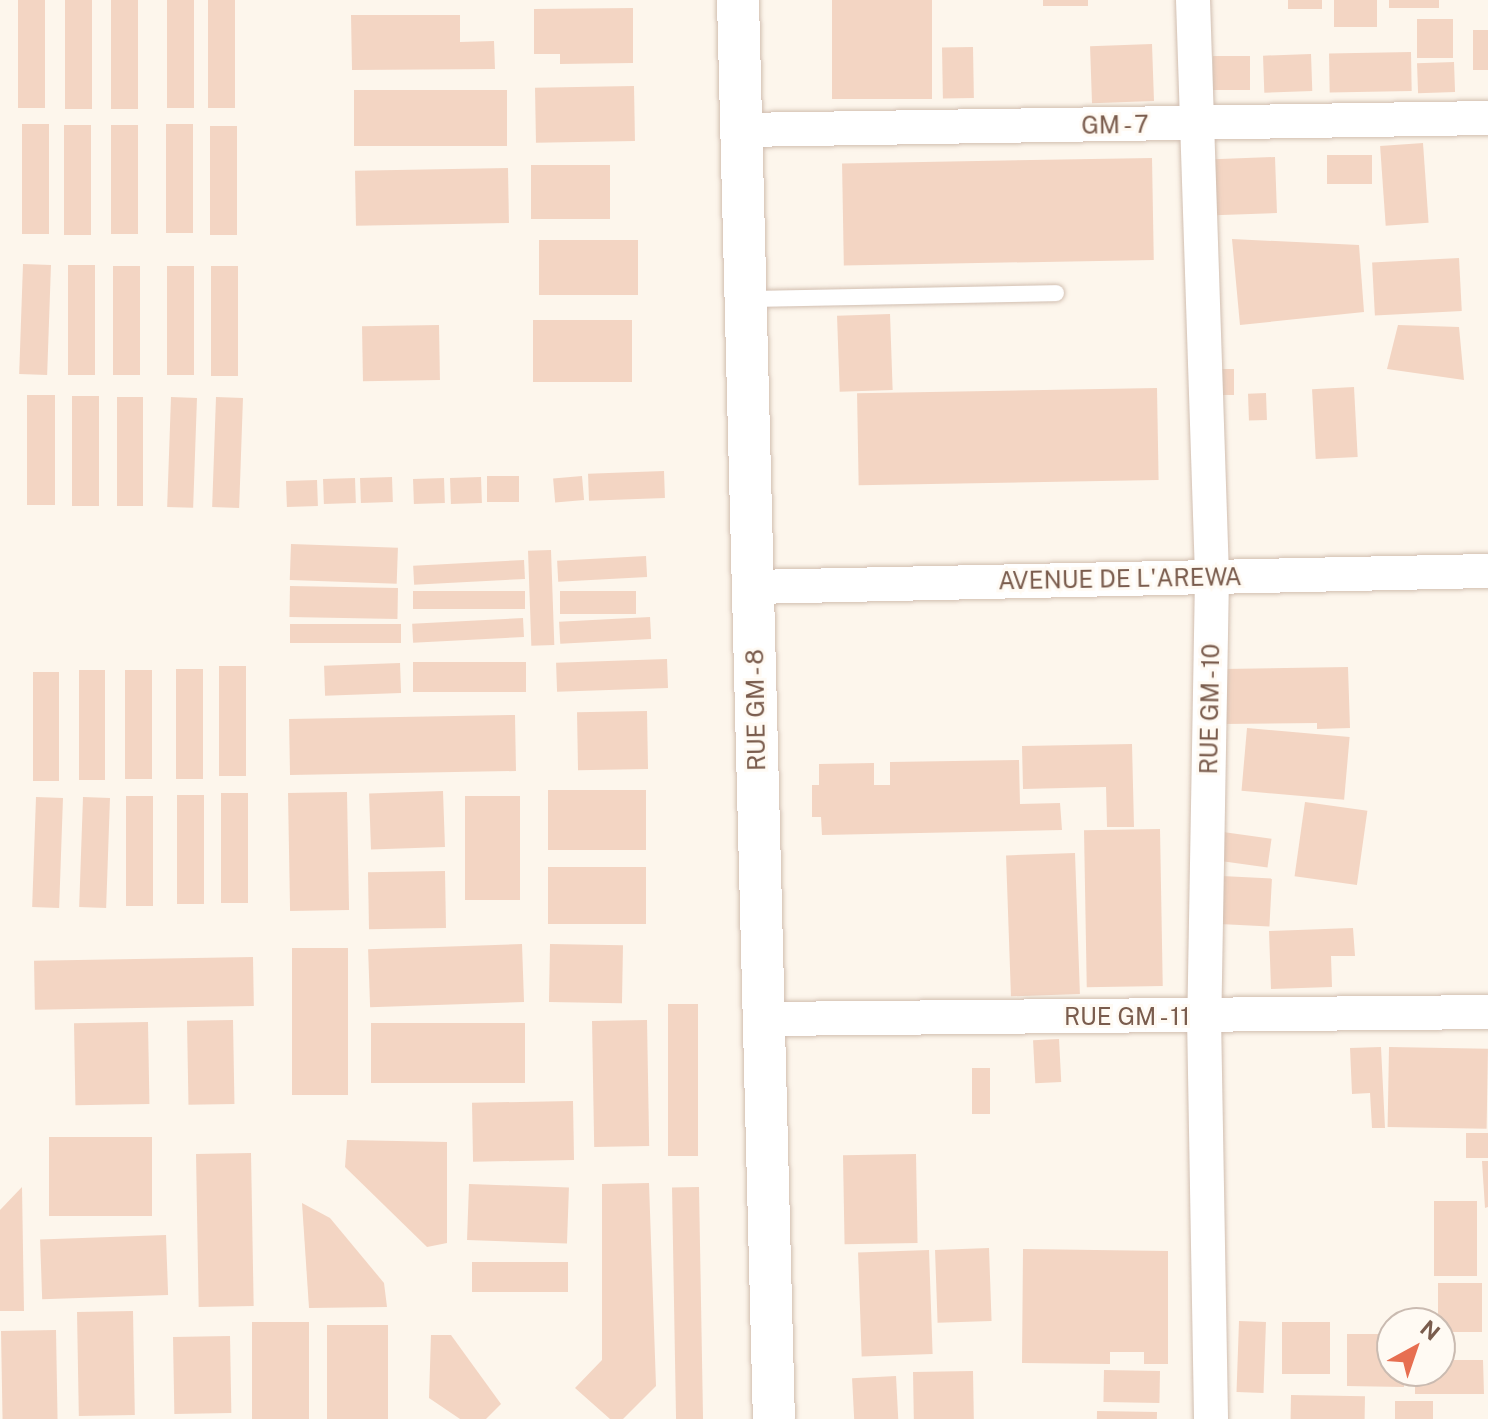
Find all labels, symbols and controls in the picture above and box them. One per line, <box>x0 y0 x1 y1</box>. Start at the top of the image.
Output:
street label: GM - 7 <box>1078 110 1152 140</box>
street label: AVENUE DE L'AREWA <box>998 562 1242 596</box>
street label: RUE GM - 10 <box>1194 640 1226 778</box>
street label: RUE GM - 8 <box>740 646 772 774</box>
street label: RUE GM - 11 <box>1061 1003 1193 1031</box>
north arrow <box>1376 1307 1456 1387</box>
text: N <box>1415 1315 1445 1346</box>

